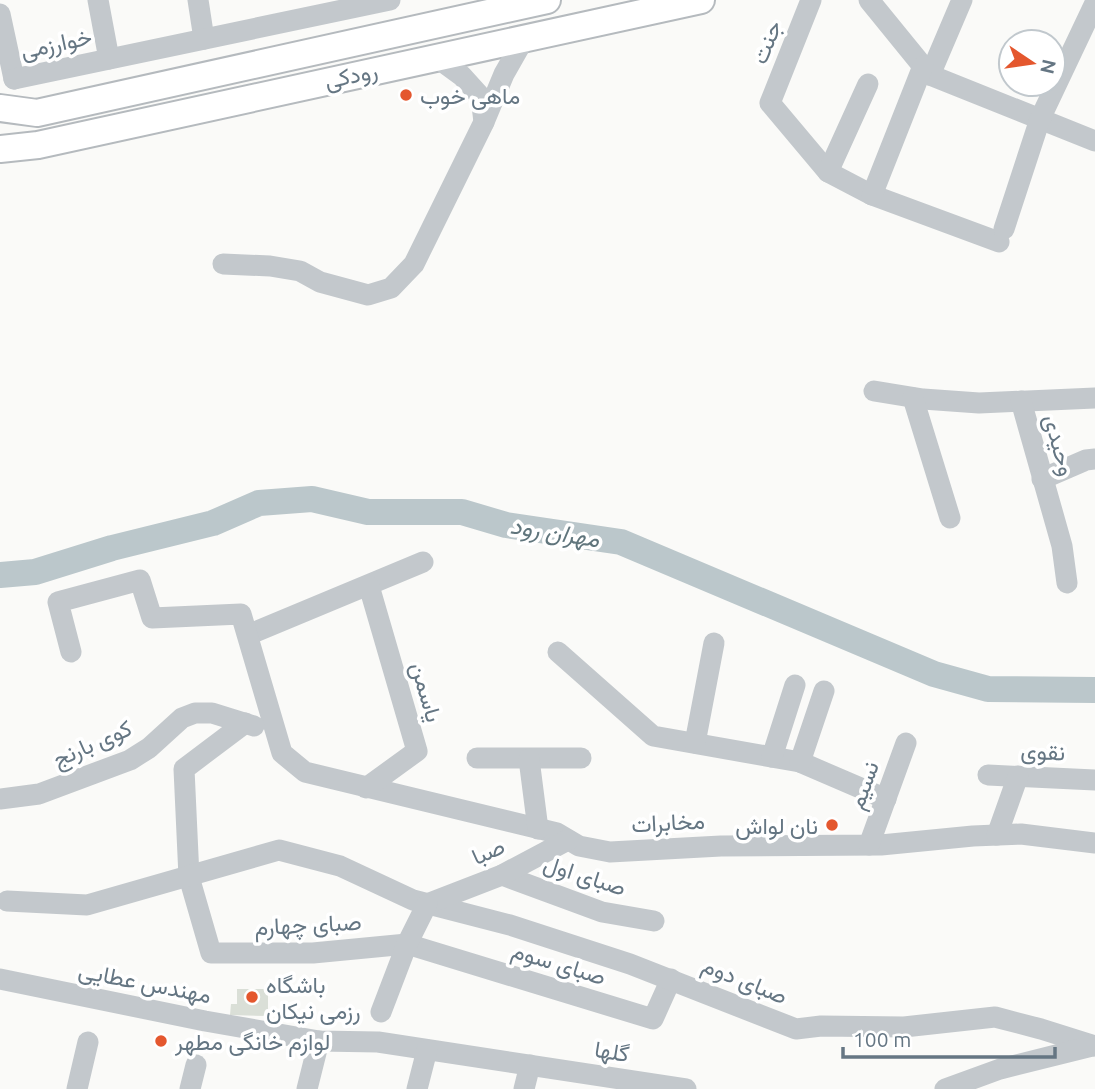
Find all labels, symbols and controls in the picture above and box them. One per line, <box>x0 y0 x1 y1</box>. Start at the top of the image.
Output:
street label: جنت <box>746 17 787 68</box>
street label: خوارزمی <box>18 23 95 66</box>
north arrow <box>997 28 1067 98</box>
street label: رودکی <box>322 57 380 96</box>
text: N <box>1036 57 1061 76</box>
place label: ماهی خوب <box>420 83 520 111</box>
marker: ماهی خوب <box>398 87 414 103</box>
street label: وحیدی <box>1038 412 1080 479</box>
water label: مهران رود <box>508 512 602 554</box>
street label: یاسمن <box>405 659 447 725</box>
street label: کوی بارنج <box>49 715 137 775</box>
street label: نقوی <box>1020 737 1066 768</box>
street label: نسیم <box>843 758 886 813</box>
street label: مخابرات <box>631 808 706 839</box>
place label: نان لواش <box>735 813 818 841</box>
marker: نان لواش <box>824 817 840 833</box>
street label: صبا <box>468 833 509 870</box>
street label: صبای اول <box>540 850 629 903</box>
street label: صبای چهارم <box>254 909 362 943</box>
street label: صبای سوم <box>508 937 609 992</box>
street label: صبای دوم <box>698 952 791 1011</box>
street label: مهندس عطایی <box>76 957 214 1010</box>
place label: باشگاه رزمی نیکان <box>266 972 361 1026</box>
marker: باشگاه رزمی نیکان <box>244 989 260 1005</box>
scale bar <box>843 1016 1055 1060</box>
text: 100 m <box>853 1027 911 1051</box>
place label: لوازم خانگی مطهر <box>174 1029 330 1057</box>
marker: لوازم خانگی مطهر <box>153 1033 169 1049</box>
street label: گلها <box>592 1036 631 1069</box>

